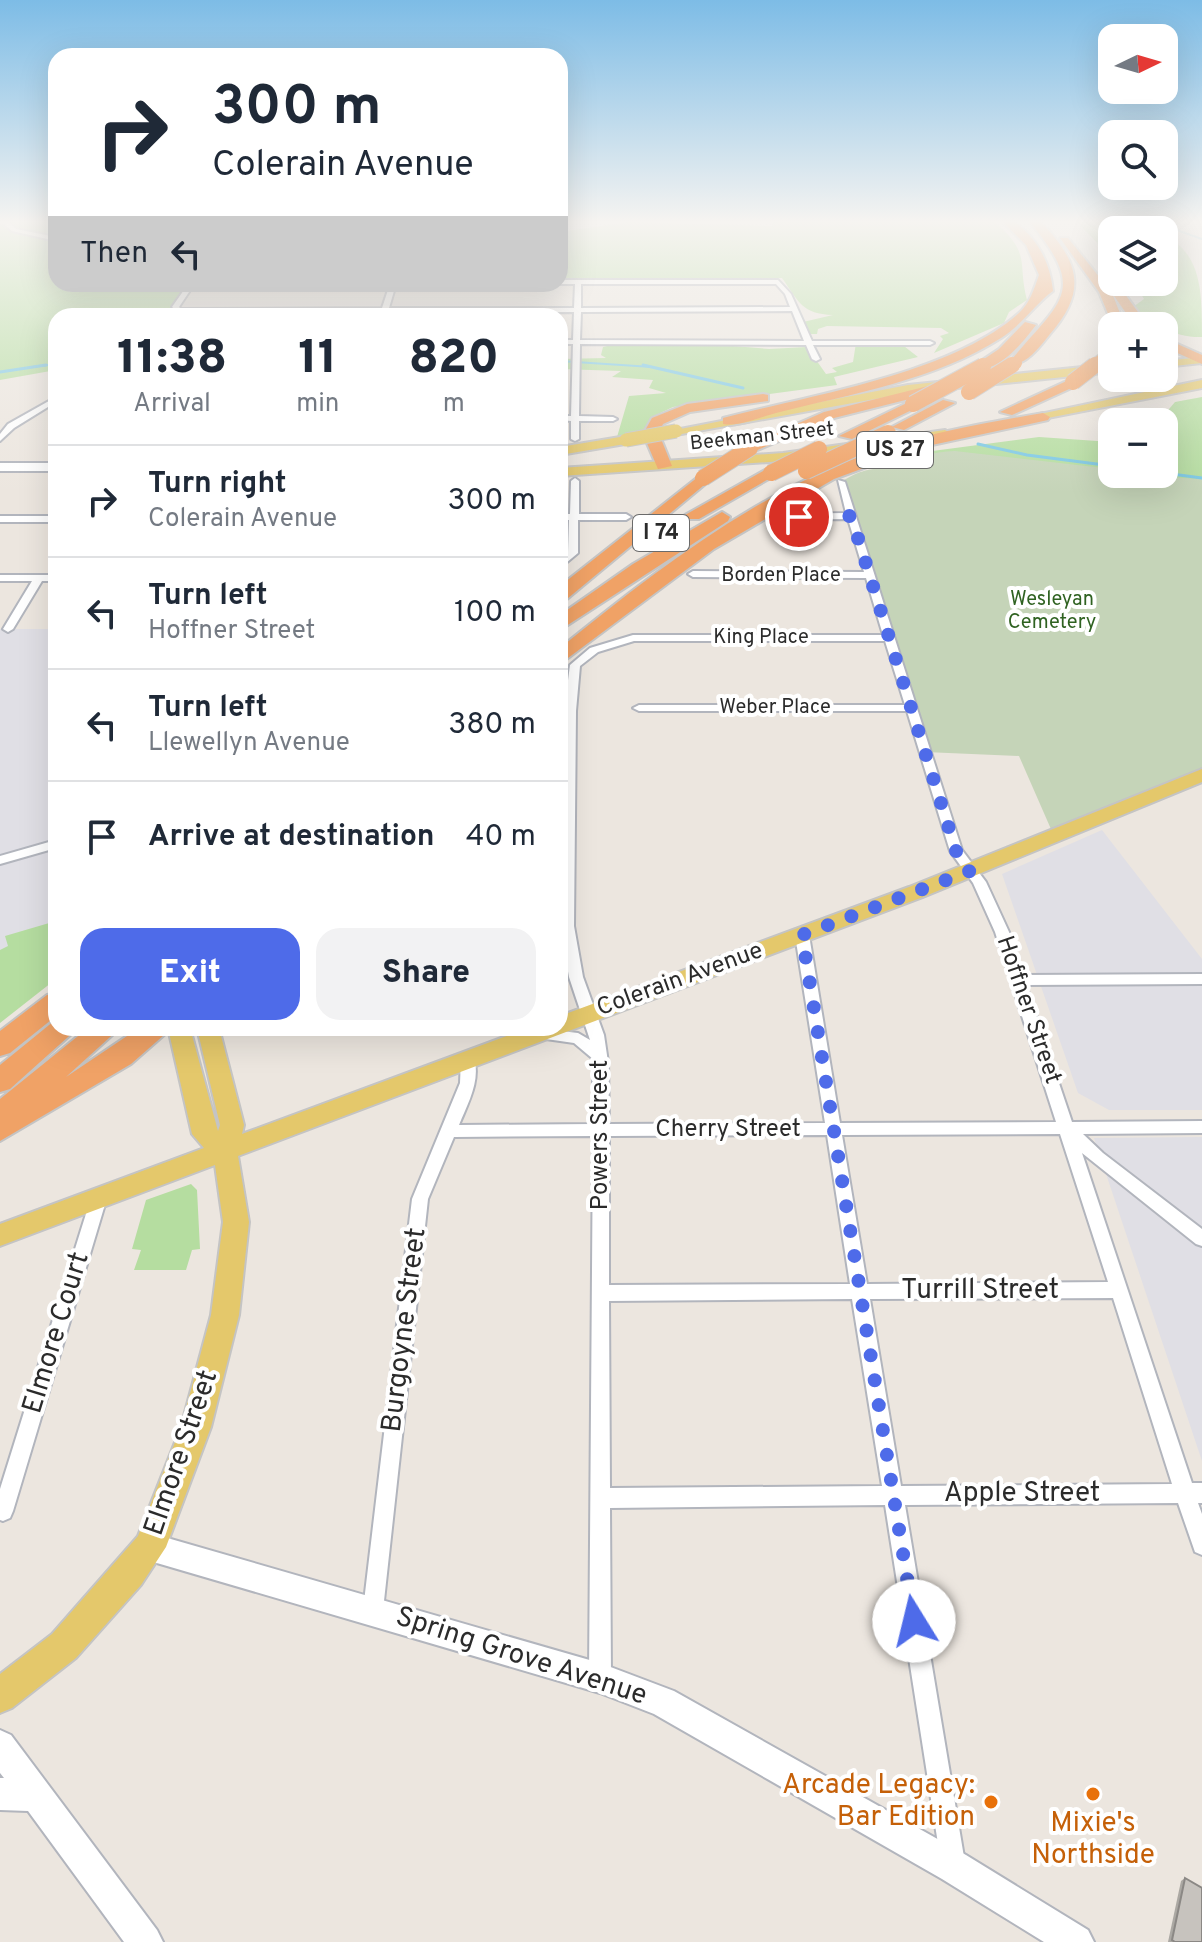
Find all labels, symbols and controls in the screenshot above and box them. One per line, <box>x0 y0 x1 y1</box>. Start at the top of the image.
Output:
north arrow <box>1098 24 1178 104</box>
map controls <box>1098 24 1178 488</box>
text: 300 m <box>212 74 382 144</box>
icon: right <box>80 80 184 184</box>
button: search <box>1098 120 1178 200</box>
text: Colerain Avenue <box>212 143 474 189</box>
button: layers <box>1098 216 1178 296</box>
icon: left <box>164 232 208 276</box>
text: Then <box>80 236 148 273</box>
button: + <box>1098 312 1178 392</box>
text: 11:38 <box>117 330 227 390</box>
text: 11 <box>298 330 338 390</box>
text: 820 <box>408 330 499 390</box>
text: Arrival <box>133 388 211 421</box>
text: min <box>296 388 340 421</box>
text: m <box>443 388 465 421</box>
button: − <box>1098 408 1178 488</box>
street label: Beekman Street <box>689 417 835 457</box>
road number: US 27 <box>857 432 933 468</box>
text: Turn right <box>148 466 286 503</box>
icon: right <box>80 479 124 523</box>
text: 300 m <box>447 483 536 520</box>
pin <box>765 483 833 551</box>
icon: arrive <box>777 495 821 539</box>
text: Colerain Avenue <box>148 503 337 536</box>
road number: I 74 <box>633 515 689 551</box>
street label: Borden Place <box>721 563 841 589</box>
text: Turn left <box>148 578 268 615</box>
park label: Wesleyan Cemetery <box>1008 587 1096 636</box>
icon: left <box>80 591 124 635</box>
text: 100 m <box>454 595 536 632</box>
text: Hoffner Street <box>148 615 315 648</box>
street label: King Place <box>713 625 809 651</box>
text: Turn left <box>148 690 268 727</box>
street label: Weber Place <box>719 695 831 721</box>
icon: left <box>80 703 124 747</box>
text: 380 m <box>448 707 536 744</box>
text: Llewellyn Avenue <box>148 727 350 760</box>
icon: arrive <box>80 815 124 859</box>
text: Arrive at destination <box>148 819 434 856</box>
text: 40 m <box>466 819 536 856</box>
button: Exit <box>80 928 300 1020</box>
button: Share <box>316 928 536 1020</box>
street label: Hoffner Street <box>989 932 1067 1088</box>
street label: Colerain Avenue <box>593 936 767 1024</box>
street label: Powers Street <box>586 1060 616 1210</box>
street label: Cherry Street <box>655 1115 801 1145</box>
street label: Burgoyne Street <box>375 1226 435 1434</box>
street label: Elmore Court <box>15 1248 99 1418</box>
street label: Turrill Street <box>901 1273 1059 1309</box>
street label: Elmore Street <box>137 1366 227 1540</box>
street label: Apple Street <box>944 1476 1100 1512</box>
position arrow <box>872 1579 956 1663</box>
street label: Spring Grove Avenue <box>391 1599 651 1715</box>
place label: Arcade Legacy: Bar Edition <box>782 1768 975 1836</box>
marker: Mixie's Northside <box>1084 1785 1102 1803</box>
marker: Arcade Legacy: Bar Edition <box>982 1793 1000 1811</box>
place label: Mixie's Northside <box>1031 1806 1155 1874</box>

